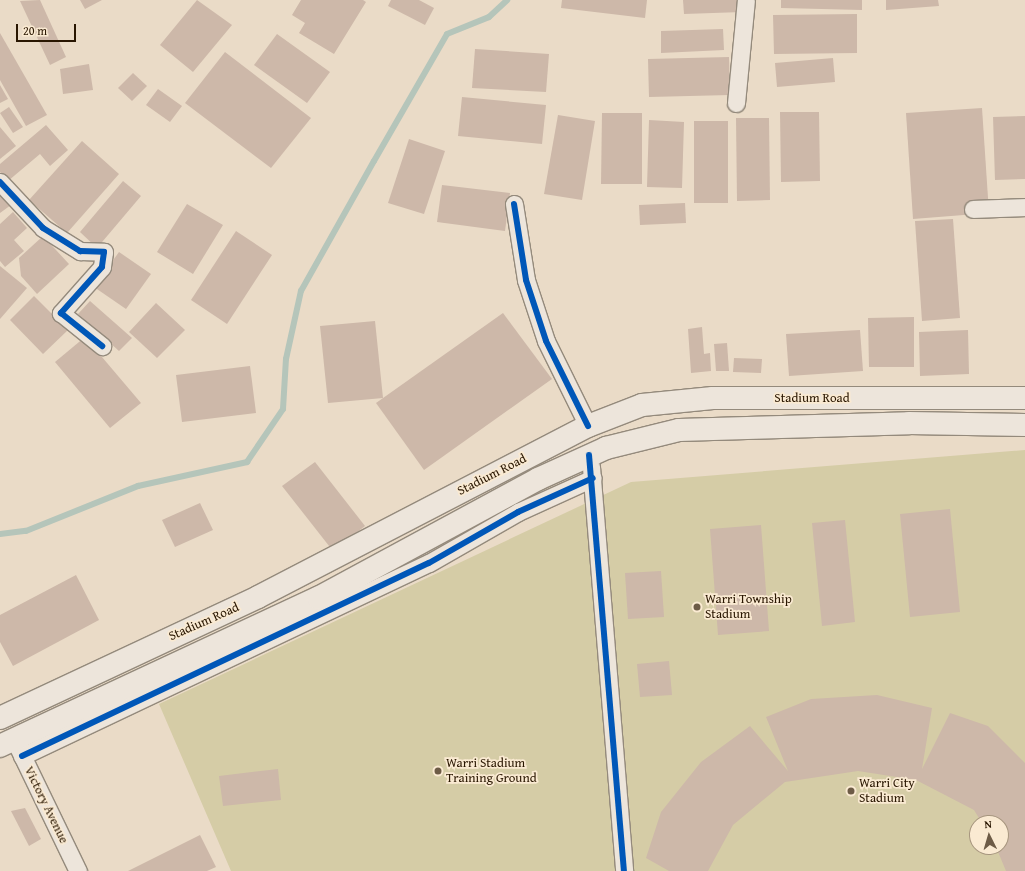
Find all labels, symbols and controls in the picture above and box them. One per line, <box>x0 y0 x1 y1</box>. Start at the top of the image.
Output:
scale bar <box>18 16 78 42</box>
text: 20 m <box>23 22 47 39</box>
street label: Stadium Road <box>774 390 850 406</box>
street label: Stadium Road <box>455 451 529 499</box>
place label: Warri Township Stadium <box>705 592 792 623</box>
street label: Stadium Road <box>166 600 242 644</box>
marker: Warri Township Stadium <box>692 602 702 612</box>
place label: Warri Stadium Training Ground <box>446 756 537 787</box>
street label: Victory Avenue <box>21 764 71 846</box>
marker: Warri Stadium Training Ground <box>433 766 443 776</box>
place label: Warri City Stadium <box>859 776 915 807</box>
marker: Warri City Stadium <box>846 786 856 796</box>
north arrow <box>969 815 1009 855</box>
text: N <box>984 816 992 832</box>

